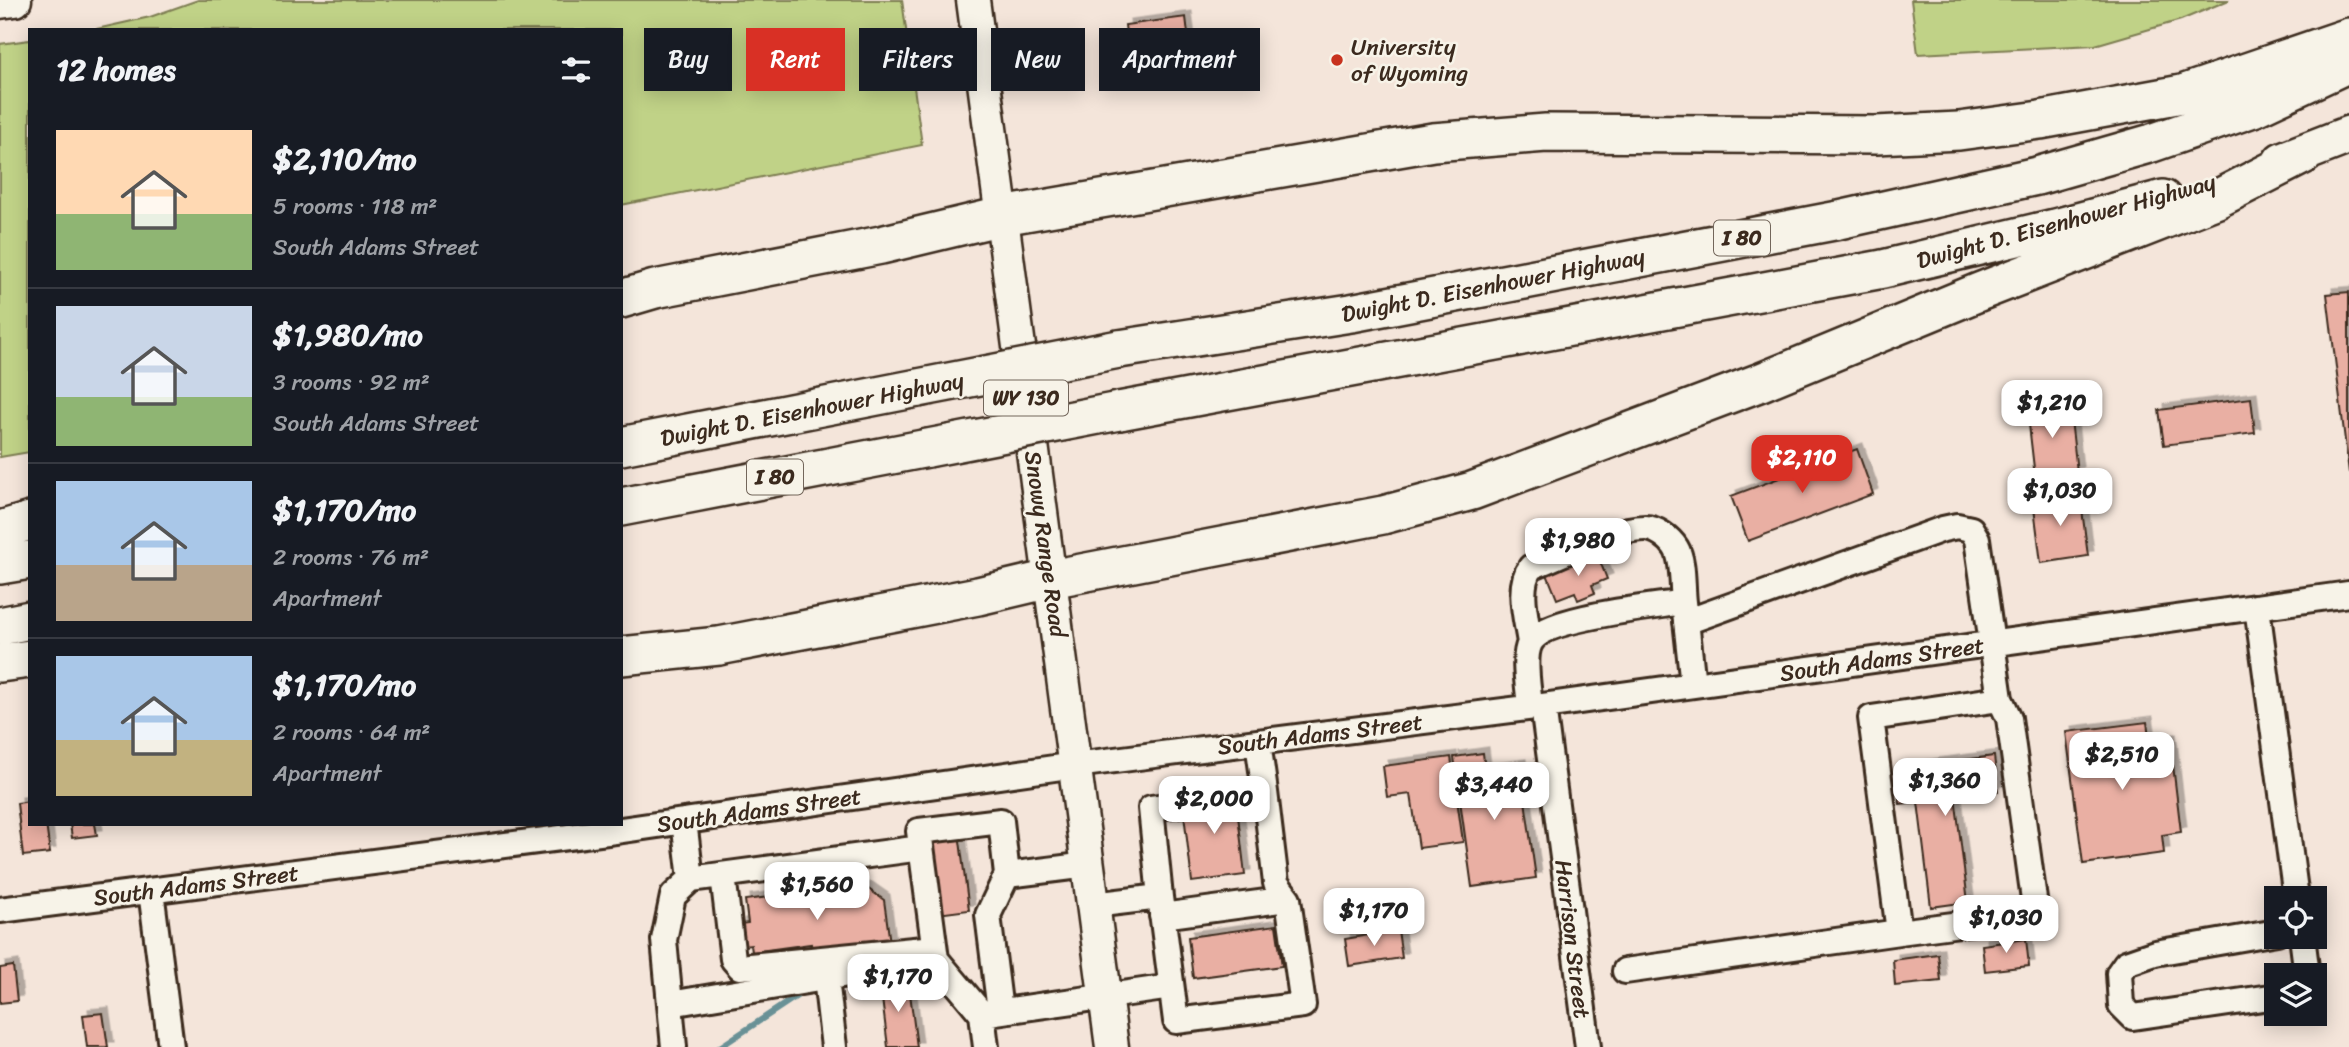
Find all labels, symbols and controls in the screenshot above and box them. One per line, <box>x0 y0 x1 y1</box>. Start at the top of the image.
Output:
place label: University of Wyoming <box>1351 27 1469 94</box>
chip: Buy <box>644 28 732 91</box>
chip: Rent <box>746 28 845 91</box>
chip: Filters <box>859 28 977 91</box>
chip: New <box>991 28 1085 91</box>
chip: Apartment <box>1099 28 1260 91</box>
text: 12 homes <box>56 43 176 97</box>
icon: filters <box>557 51 595 89</box>
marker: University of Wyoming <box>1329 52 1345 68</box>
text: $2,110/mo <box>273 132 416 186</box>
icon: home <box>112 158 196 242</box>
street label: Dwight D. Eisenhower Highway <box>1912 162 2221 281</box>
text: 5 rooms · 118 m² <box>273 186 437 227</box>
road number: I 80 <box>1714 220 1770 256</box>
text: South Adams Street <box>273 227 479 268</box>
street label: Dwight D. Eisenhower Highway <box>1338 236 1649 335</box>
text: $1,980/mo <box>273 308 423 362</box>
icon: home <box>112 334 196 418</box>
street label: Dwight D. Eisenhower Highway <box>657 360 968 459</box>
text: 3 rooms · 92 m² <box>273 362 430 403</box>
road number: WY 130 <box>984 380 1068 416</box>
pin: $1,210 <box>1995 380 2109 440</box>
text: $1,210 <box>2017 382 2087 423</box>
text: South Adams Street <box>273 403 479 444</box>
pin: $2,110 <box>1745 435 1859 495</box>
text: $2,110 <box>1767 437 1837 478</box>
street label: Snowy Range Road <box>1012 448 1079 642</box>
road number: I 80 <box>747 460 803 494</box>
pin: $1,030 <box>2003 468 2117 528</box>
text: $1,030 <box>2023 470 2097 511</box>
text: $1,170/mo <box>273 483 416 537</box>
icon: home <box>112 509 196 593</box>
pin: $1,980 <box>1521 518 1635 578</box>
text: $1,980 <box>1541 520 1615 561</box>
text: 2 rooms · 76 m² <box>273 537 429 578</box>
text: Apartment <box>273 578 382 619</box>
street label: South Adams Street <box>1777 625 1987 694</box>
text: $1,170/mo <box>273 658 416 712</box>
icon: home <box>112 684 196 768</box>
street label: South Adams Street <box>1215 702 1425 767</box>
text: 2 rooms · 64 m² <box>273 712 430 753</box>
pin: $2,510 <box>2065 732 2179 792</box>
text: $2,510 <box>2085 734 2159 775</box>
text: Apartment <box>273 753 382 794</box>
pin: $1,360 <box>1888 758 2002 818</box>
text: $1,360 <box>1909 760 1981 801</box>
pin: $3,440 <box>1437 762 1551 822</box>
text: $3,440 <box>1455 764 1533 805</box>
street label: South Adams Street <box>654 776 864 845</box>
pin: $2,000 <box>1157 776 1271 836</box>
text: $2,000 <box>1175 778 1253 819</box>
street label: South Adams Street <box>91 853 301 918</box>
street label: Harrison Street <box>1542 857 1603 1021</box>
pin: $1,560 <box>760 862 874 922</box>
text: $1,560 <box>780 864 854 905</box>
map controls <box>2264 886 2327 1026</box>
button: locate <box>2264 886 2327 949</box>
pin: $1,170 <box>1317 888 1431 948</box>
text: $1,170 <box>1339 890 1409 931</box>
pin: $1,030 <box>1949 895 2063 955</box>
text: $1,030 <box>1969 897 2043 938</box>
pin: $1,170 <box>841 954 955 1014</box>
text: $1,170 <box>863 956 933 997</box>
button: layers <box>2264 963 2327 1026</box>

